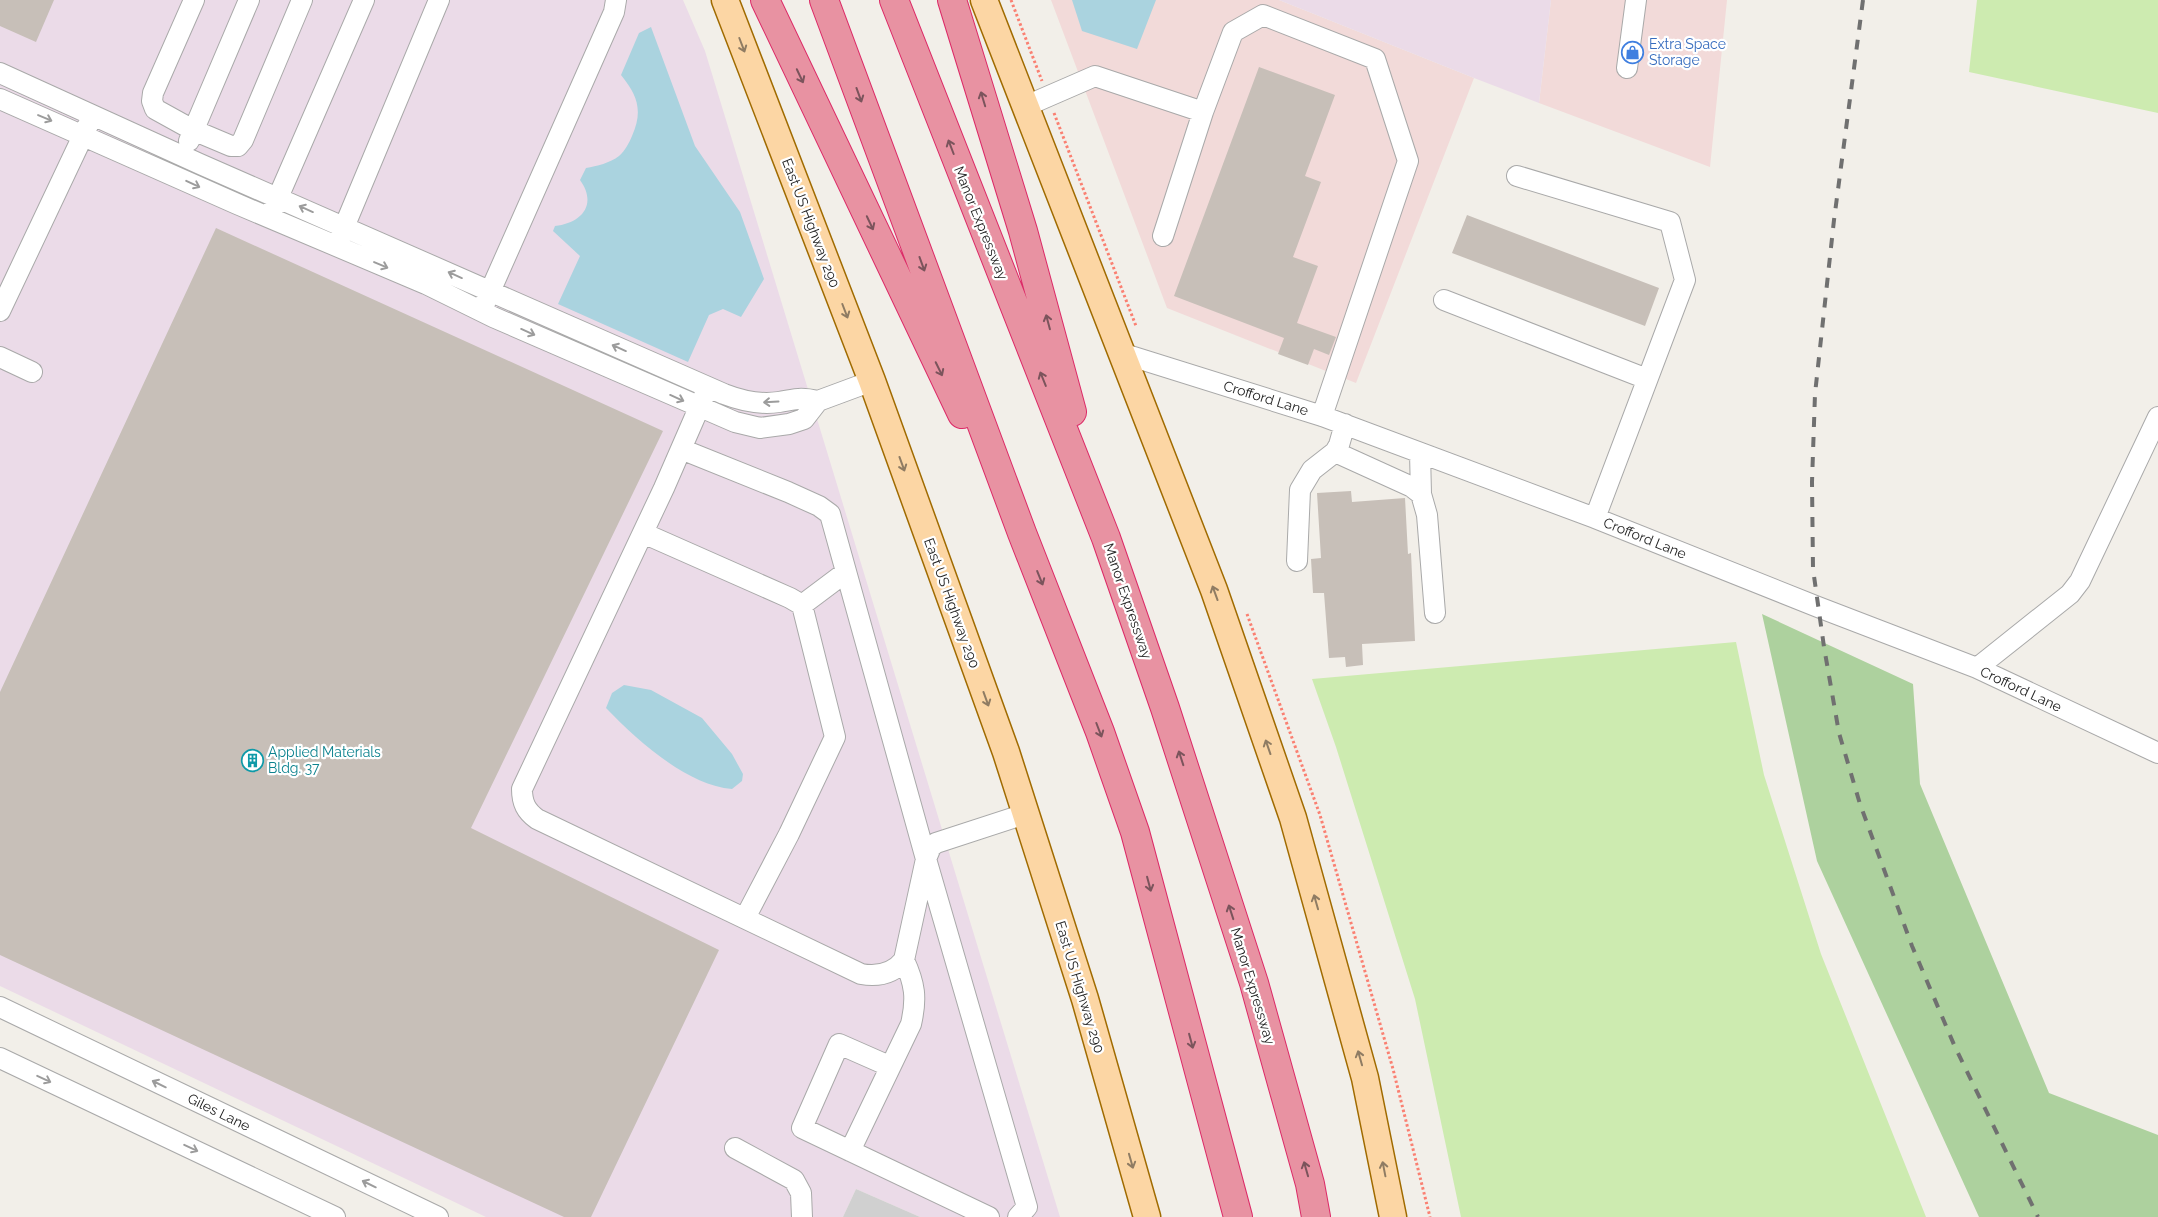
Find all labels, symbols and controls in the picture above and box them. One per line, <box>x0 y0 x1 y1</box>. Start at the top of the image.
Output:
place label: Extra Space Storage <box>1649 36 1726 68</box>
one-way arrow <box>738 37 747 53</box>
shop icon: Extra Space Storage <box>1621 40 1645 64</box>
one-way arrow <box>796 68 806 83</box>
one-way arrow <box>855 87 864 102</box>
one-way arrow <box>977 92 987 108</box>
one-way arrow <box>37 114 52 124</box>
one-way arrow <box>946 140 955 155</box>
street label: East US Highway 290 <box>779 156 843 290</box>
street label: Manor Expressway <box>951 164 1011 283</box>
one-way arrow <box>185 179 200 189</box>
one-way arrow <box>299 204 314 214</box>
one-way arrow <box>866 215 875 230</box>
one-way arrow <box>918 255 927 271</box>
one-way arrow <box>373 260 388 270</box>
one-way arrow <box>448 269 463 279</box>
one-way arrow <box>841 303 850 319</box>
one-way arrow <box>1043 315 1052 331</box>
one-way arrow <box>520 328 535 338</box>
one-way arrow <box>612 342 627 352</box>
one-way arrow <box>935 362 945 377</box>
one-way arrow <box>1038 372 1047 387</box>
street label: Crofford Lane <box>1222 377 1310 419</box>
one-way arrow <box>669 394 684 404</box>
one-way arrow <box>763 397 779 407</box>
one-way arrow <box>897 455 907 471</box>
street label: Crofford Lane <box>1601 514 1689 562</box>
street label: East US Highway 290 <box>921 536 983 670</box>
street label: Manor Expressway <box>1101 541 1155 661</box>
one-way arrow <box>1036 570 1045 585</box>
one-way arrow <box>1210 586 1219 601</box>
street label: Crofford Lane <box>1978 663 2064 715</box>
one-way arrow <box>982 691 991 706</box>
one-way arrow <box>1096 722 1105 737</box>
one-way arrow <box>1263 739 1272 755</box>
place label: Applied Materials Bldg. 37 <box>268 744 381 776</box>
building icon: Applied Materials Bldg. 37 <box>240 748 264 772</box>
one-way arrow <box>1176 751 1185 766</box>
one-way arrow <box>1145 876 1154 892</box>
one-way arrow <box>1311 894 1320 910</box>
one-way arrow <box>1226 905 1235 921</box>
street label: East US Highway 290 <box>1052 919 1108 1055</box>
street label: Manor Expressway <box>1228 926 1278 1047</box>
one-way arrow <box>1187 1033 1196 1049</box>
one-way arrow <box>1354 1051 1364 1067</box>
one-way arrow <box>36 1074 51 1084</box>
one-way arrow <box>152 1078 167 1088</box>
street label: Giles Lane <box>185 1090 253 1134</box>
one-way arrow <box>183 1144 198 1154</box>
one-way arrow <box>1127 1153 1137 1169</box>
one-way arrow <box>1300 1162 1310 1178</box>
one-way arrow <box>1378 1162 1388 1178</box>
one-way arrow <box>362 1179 377 1189</box>

